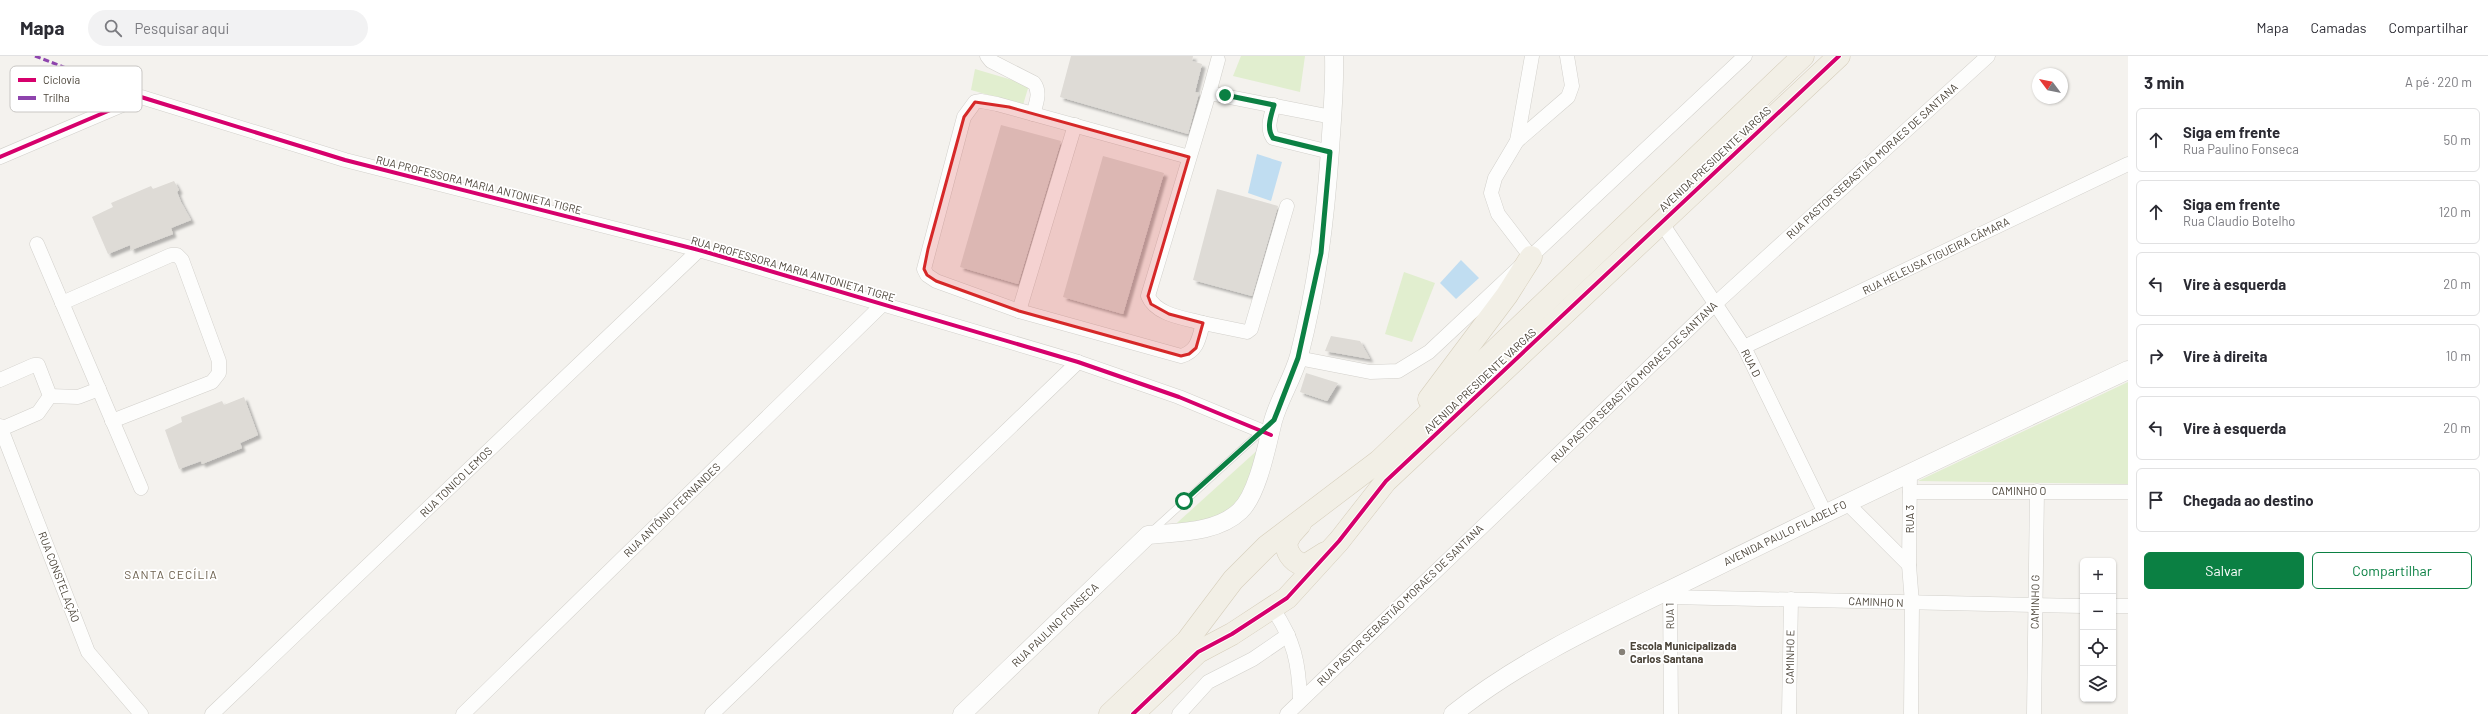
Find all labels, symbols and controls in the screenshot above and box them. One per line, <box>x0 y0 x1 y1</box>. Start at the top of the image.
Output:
search box <box>88 10 368 46</box>
text: Mapa <box>20 16 64 39</box>
icon: search <box>102 17 124 39</box>
text: Pesquisar aqui <box>134 19 229 37</box>
text: Mapa <box>2257 19 2289 36</box>
text: Camadas <box>2311 19 2366 36</box>
text: Compartilhar <box>2388 19 2468 36</box>
legend <box>10 66 142 112</box>
north arrow <box>2032 68 2068 104</box>
text: 3 min <box>2144 72 2184 92</box>
text: Ciclovia <box>43 73 80 86</box>
text: A pé · 220 m <box>2405 74 2472 90</box>
street label: RUA PASTOR SEBASTIÃO MORAES DE SANTANA <box>1783 80 1960 241</box>
route end <box>1216 86 1234 104</box>
text: Trilha <box>43 91 70 104</box>
street label: AVENIDA PRESIDENTE VARGAS <box>1656 103 1773 214</box>
text: Siga em frente <box>2183 123 2280 141</box>
icon: ahead <box>2145 129 2167 151</box>
text: 50 m <box>2444 132 2471 148</box>
text: Rua Paulino Fonseca <box>2183 141 2299 157</box>
street label: RUA PROFESSORA MARIA ANTONIETA TIGRE <box>375 153 584 217</box>
text: Siga em frente <box>2183 195 2280 213</box>
icon: ahead <box>2145 201 2167 223</box>
text: 120 m <box>2439 204 2471 220</box>
text: Rua Claudio Botelho <box>2183 213 2295 229</box>
street label: RUA HELEUSA FIGUEIRA CÂMARA <box>1860 214 2012 297</box>
street label: RUA PROFESSORA MARIA ANTONIETA TIGRE <box>690 233 897 304</box>
icon: left <box>2145 273 2167 295</box>
text: Vire à esquerda <box>2183 275 2286 293</box>
text: 20 m <box>2443 276 2471 292</box>
street label: RUA PASTOR SEBASTIÃO MORAES DE SANTANA <box>1548 298 1720 465</box>
street label: AVENIDA PRESIDENTE VARGAS <box>1421 325 1538 436</box>
icon: right <box>2145 345 2167 367</box>
street label: RUA D <box>1739 347 1764 379</box>
text: Vire à direita <box>2183 347 2267 365</box>
text: 10 m <box>2446 348 2471 364</box>
icon: left <box>2145 417 2167 439</box>
text: Vire à esquerda <box>2183 419 2286 437</box>
text: 20 m <box>2443 420 2471 436</box>
street label: RUA TONICO LEMOS <box>417 444 494 519</box>
street label: RUA ANTÔNIO FERNANDES <box>621 460 723 559</box>
street label: CAMINHO O <box>1992 484 2046 497</box>
icon: arrive <box>2145 489 2167 511</box>
text: Chegada ao destino <box>2183 491 2314 509</box>
route start <box>1175 492 1193 510</box>
street label: AVENIDA PAULO FILADELFO <box>1721 497 1849 568</box>
street label: RUA 3 <box>1903 505 1916 533</box>
street label: RUA PASTOR SEBASTIÃO MORAES DE SANTANA <box>1314 521 1486 688</box>
street label: RUA CONSTELAÇÃO <box>36 530 83 624</box>
button: Salvar <box>2144 552 2304 589</box>
button: Compartilhar <box>2312 552 2472 589</box>
map controls <box>2080 558 2116 702</box>
button: + <box>2080 558 2116 594</box>
district label: SANTA CECÍLIA <box>124 567 218 581</box>
street label: CAMINHO G <box>2028 575 2041 629</box>
street label: RUA PAULINO FONSECA <box>1009 580 1101 669</box>
street label: CAMINHO N <box>1848 594 1904 609</box>
button: − <box>2080 594 2116 630</box>
street label: RUA 1 <box>1663 603 1676 629</box>
street label: CAMINHO E <box>1783 629 1796 684</box>
button: locate <box>2080 630 2116 666</box>
place label: Escola Municipalizada Carlos Santana <box>1630 639 1737 665</box>
marker: Escola Municipalizada Carlos Santana <box>1617 647 1627 657</box>
button: layers <box>2080 666 2116 702</box>

